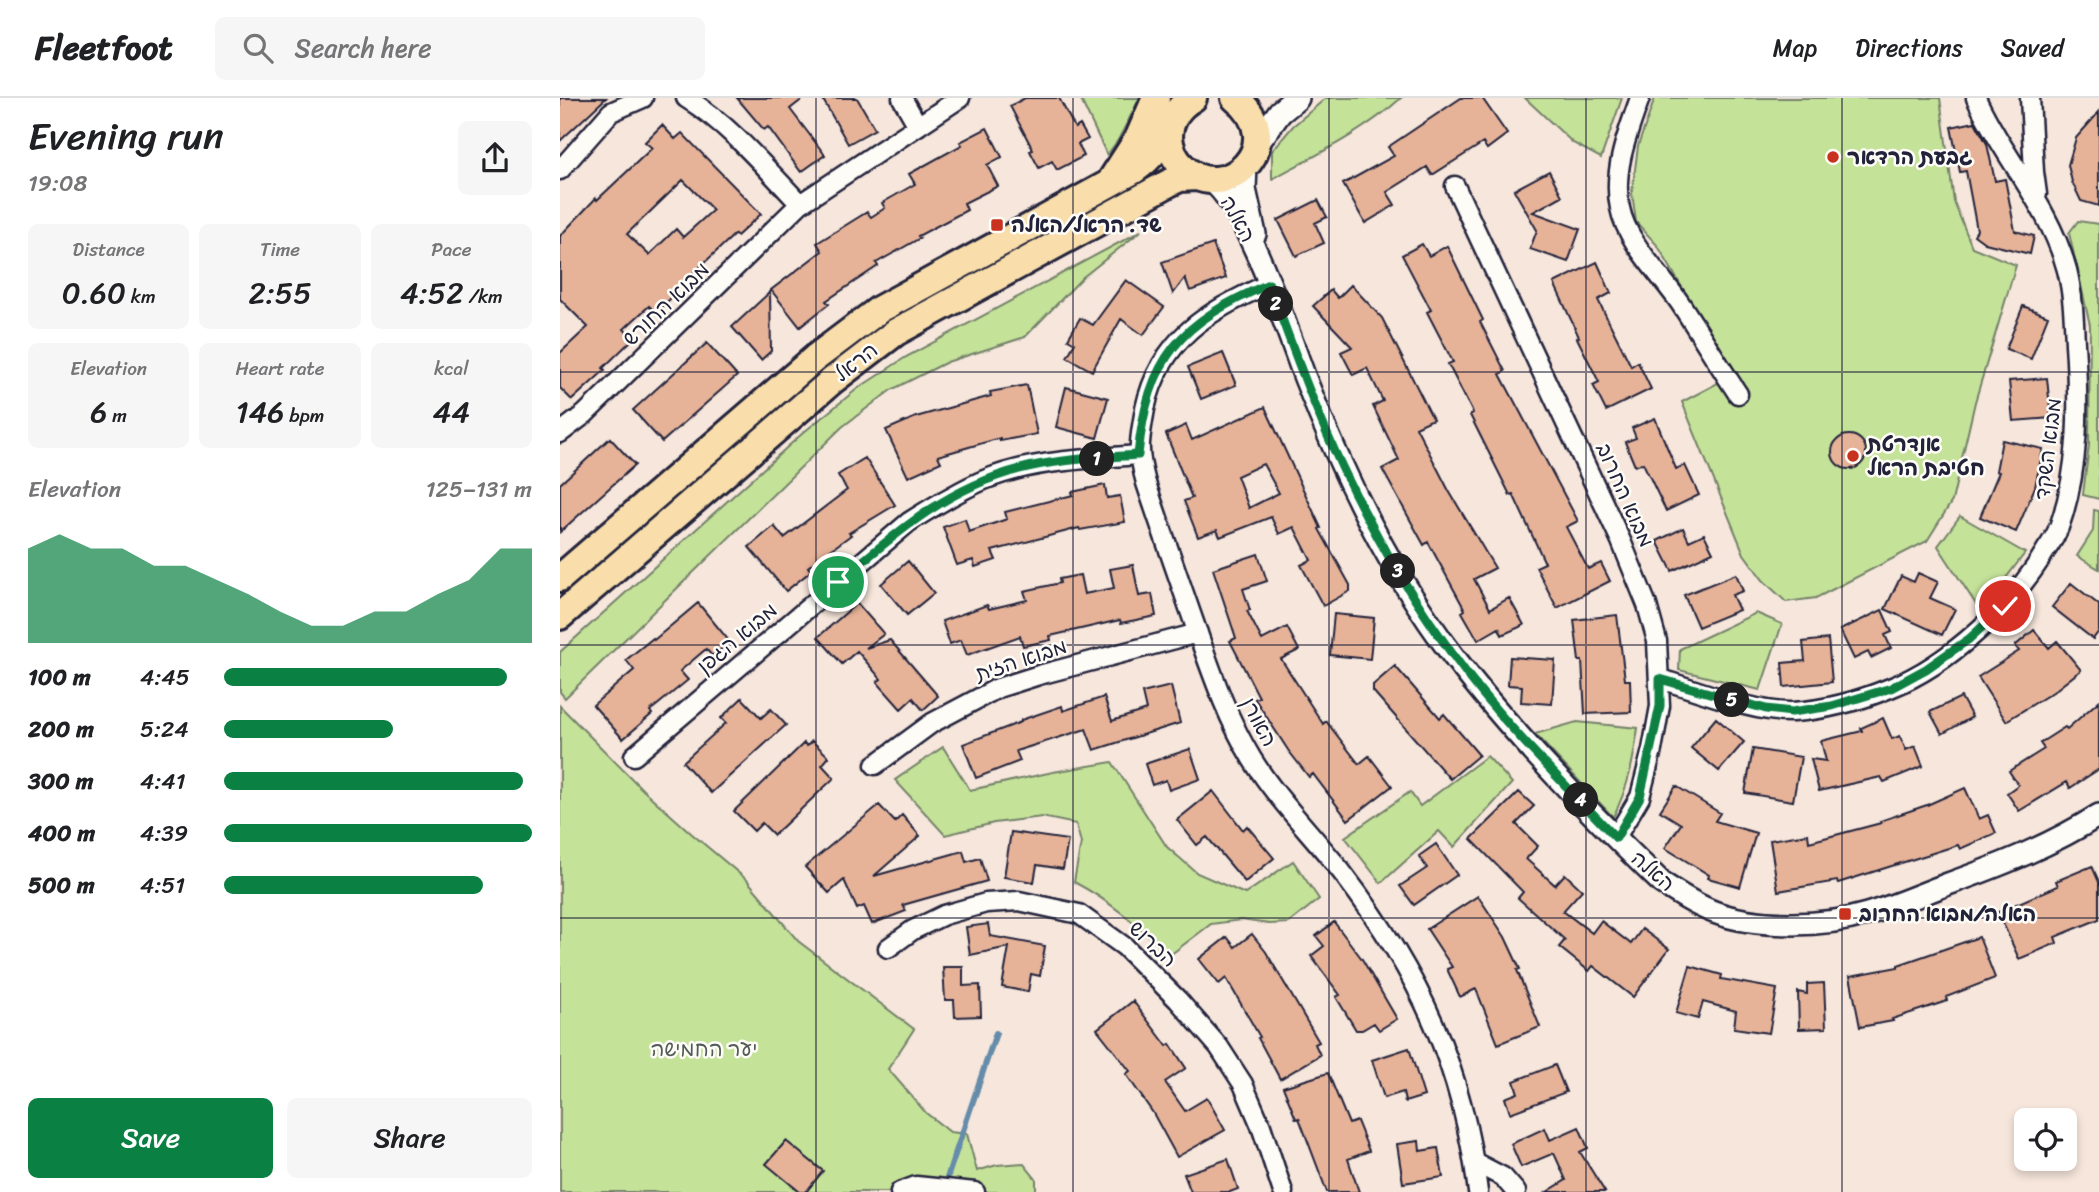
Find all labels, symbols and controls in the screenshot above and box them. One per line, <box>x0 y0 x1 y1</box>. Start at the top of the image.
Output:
search box <box>215 17 705 80</box>
text: Fleetfoot <box>35 19 173 77</box>
text: Search here <box>295 25 432 71</box>
text: Map <box>1773 27 1817 69</box>
text: Directions <box>1855 27 1963 69</box>
text: Saved <box>2001 27 2064 69</box>
icon: search <box>239 29 277 67</box>
text: Evening run <box>28 103 224 170</box>
button: share <box>458 121 532 195</box>
place label: גבעת הרדאר <box>1847 138 1973 176</box>
marker: גבעת הרדאר <box>1825 149 1841 165</box>
text: 19:08 <box>28 163 87 204</box>
street label: האלה <box>1209 188 1267 250</box>
place label: שד. הראל/האלה <box>1011 206 1162 244</box>
marker: שד. הראל/האלה <box>989 217 1005 233</box>
text: Distance <box>73 233 145 266</box>
text: Time <box>260 233 300 266</box>
text: Pace <box>431 233 471 266</box>
street label: מבוא החורש <box>613 252 719 356</box>
text: 0.60 <box>62 266 126 320</box>
text: 2:55 <box>248 266 312 320</box>
text: 4:52 <box>400 266 464 320</box>
text: km <box>126 280 155 313</box>
text: /km <box>464 280 503 313</box>
pin: 2 <box>1258 286 1294 322</box>
text: 2 <box>1270 287 1281 320</box>
street label: הראל <box>825 332 887 392</box>
text: Elevation <box>70 352 147 385</box>
text: Heart rate <box>235 352 325 385</box>
text: kcal <box>434 352 469 385</box>
text: 6 <box>90 385 107 439</box>
text: 146 <box>236 385 284 439</box>
text: 44 <box>433 385 470 439</box>
street label: מבוא השקד <box>2023 396 2073 502</box>
text: m <box>107 399 127 432</box>
text: bpm <box>284 399 324 432</box>
place label: אנדרטת חטיבת הראל <box>1865 425 1985 487</box>
street label: מבוא החרוב <box>1585 436 1665 554</box>
pin: 1 <box>1080 442 1114 476</box>
text: 1 <box>1092 442 1101 475</box>
marker: אנדרטת חטיבת הראל <box>1845 448 1861 464</box>
text: Elevation <box>28 469 121 510</box>
text: 125–131 m <box>426 469 532 510</box>
pin <box>808 552 868 612</box>
pin: 3 <box>1380 554 1416 588</box>
text: 3 <box>1392 554 1403 587</box>
icon: arrive <box>819 563 857 601</box>
pin <box>1975 576 2035 636</box>
icon: check <box>1986 587 2024 625</box>
street label: מבוא הגפן <box>688 592 786 684</box>
street label: מבוא הזית <box>969 627 1072 693</box>
text: 100 m <box>28 657 91 698</box>
text: 4:45 <box>140 657 190 698</box>
pin: 5 <box>1714 682 1750 718</box>
text: 5 <box>1726 683 1737 716</box>
street label: האורן <box>1230 690 1288 754</box>
text: 200 m <box>28 709 94 750</box>
text: 5:24 <box>140 709 189 750</box>
text: 300 m <box>28 761 93 802</box>
text: 4:41 <box>140 761 186 802</box>
pin: 4 <box>1564 782 1598 818</box>
text: 4 <box>1575 783 1586 816</box>
text: 400 m <box>28 813 95 854</box>
text: 4:39 <box>140 813 188 854</box>
street label: האלה <box>1622 841 1684 901</box>
text: 500 m <box>28 865 95 906</box>
text: 4:51 <box>140 865 185 906</box>
place label: האלה/מבוא החרוב <box>1858 895 2036 933</box>
marker: האלה/מבוא החרוב <box>1837 906 1853 922</box>
street label: הברוש <box>1119 911 1187 977</box>
park label: יער החמישה <box>651 1030 757 1068</box>
button: Save <box>28 1098 273 1178</box>
button: Share <box>287 1098 532 1178</box>
map controls <box>2014 1108 2077 1171</box>
button: locate <box>2014 1108 2077 1171</box>

